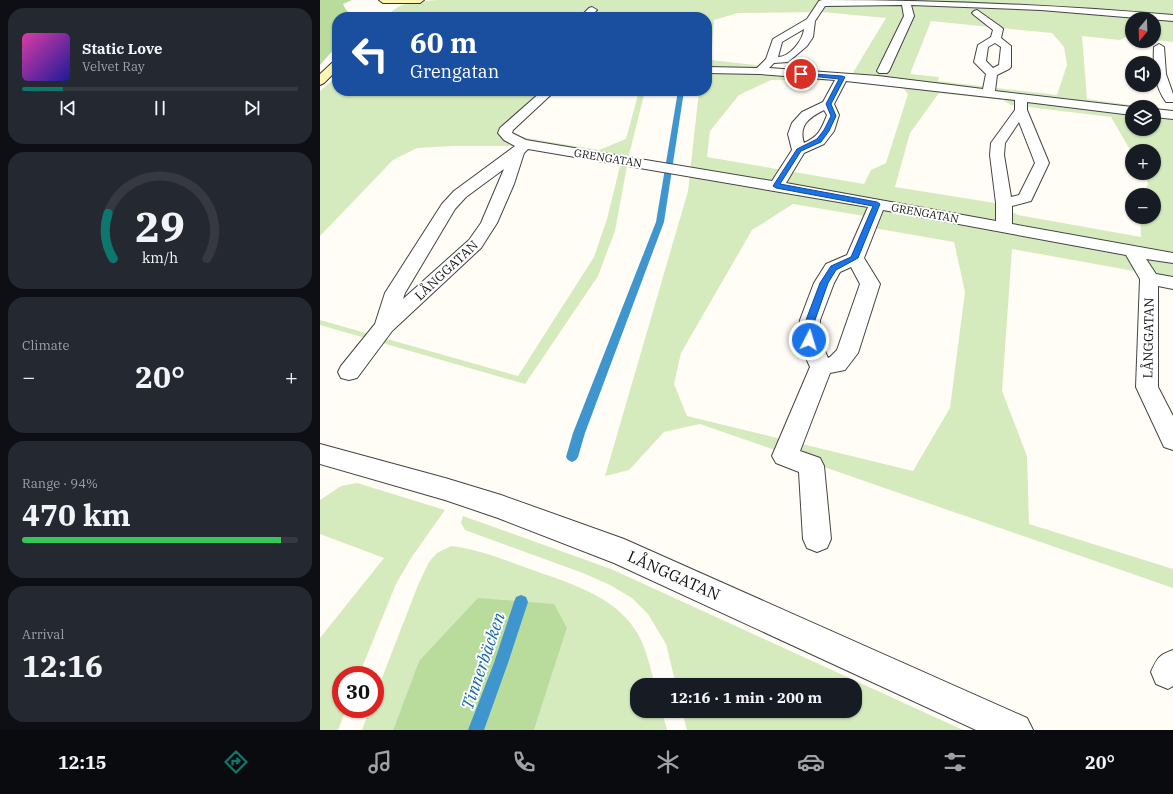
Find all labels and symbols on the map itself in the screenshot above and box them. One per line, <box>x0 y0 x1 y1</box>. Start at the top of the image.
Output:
north arrow <box>1125 12 1161 48</box>
pin <box>784 57 818 91</box>
street label: GRENGATAN <box>573 146 643 170</box>
street label: GRENGATAN <box>890 200 960 226</box>
street label: LÅNGGATAN <box>411 237 482 304</box>
street label: LÅNGGATAN <box>1139 297 1158 379</box>
position arrow <box>788 319 830 361</box>
street label: LÅNGGATAN <box>625 545 724 604</box>
water label: Tinnerbäcken <box>456 609 510 712</box>
speed limit sign: 30 <box>332 666 384 718</box>

